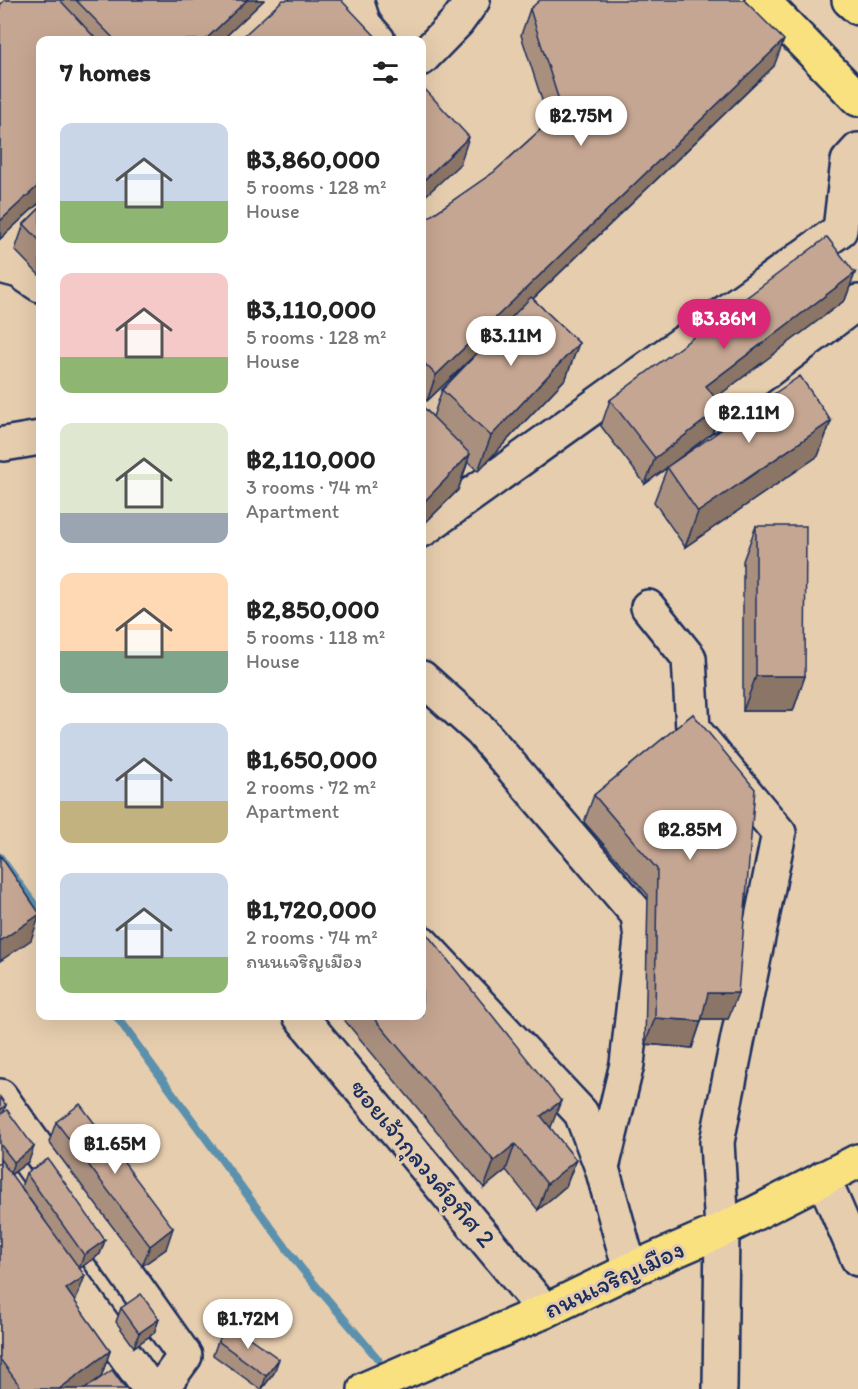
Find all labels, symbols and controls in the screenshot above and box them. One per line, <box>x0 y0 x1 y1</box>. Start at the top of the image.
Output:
text: 7 homes <box>60 56 151 88</box>
icon: filters <box>369 56 402 89</box>
pin: ฿2.75M <box>532 96 630 147</box>
text: ฿2.75M <box>549 103 613 127</box>
text: ฿3,860,000 <box>246 143 380 175</box>
icon: home <box>108 147 180 219</box>
text: 5 rooms · 128 m² <box>246 175 387 199</box>
text: House <box>246 199 300 223</box>
text: ฿3,110,000 <box>246 293 376 325</box>
icon: home <box>108 297 180 369</box>
pin: ฿3.86M <box>675 299 773 350</box>
text: ฿3.86M <box>691 306 757 330</box>
pin: ฿3.11M <box>462 316 560 367</box>
text: ฿3.11M <box>480 323 542 347</box>
text: 5 rooms · 128 m² <box>246 325 387 349</box>
text: House <box>246 349 300 373</box>
pin: ฿2.11M <box>700 393 798 444</box>
text: ฿2.11M <box>718 400 780 424</box>
text: ฿2,110,000 <box>246 443 376 475</box>
icon: home <box>108 447 180 519</box>
text: 3 rooms · 74 m² <box>246 475 378 499</box>
text: Apartment <box>246 499 339 523</box>
text: ฿2,850,000 <box>246 593 380 625</box>
icon: home <box>108 597 180 669</box>
text: 5 rooms · 118 m² <box>246 625 385 649</box>
text: House <box>246 649 300 673</box>
text: ฿1,650,000 <box>246 743 378 775</box>
icon: home <box>108 747 180 819</box>
text: 2 rooms · 72 m² <box>246 775 376 799</box>
text: Apartment <box>246 799 339 823</box>
pin: ฿2.85M <box>641 810 739 861</box>
text: ฿2.85M <box>658 817 722 841</box>
text: ฿1,720,000 <box>246 893 377 925</box>
icon: home <box>108 897 180 969</box>
text: 2 rooms · 74 m² <box>246 925 378 949</box>
text: ถนนเจริญเมือง <box>246 949 362 973</box>
street label: ซอยเจ้ากุลวงศ์อุทิศ 2 <box>342 1072 503 1255</box>
pin: ฿1.65M <box>66 1124 164 1175</box>
text: ฿1.65M <box>83 1131 147 1155</box>
street label: ถนนเจริญเมือง <box>539 1233 689 1325</box>
pin: ฿1.72M <box>199 1299 297 1350</box>
text: ฿1.72M <box>217 1306 279 1330</box>

